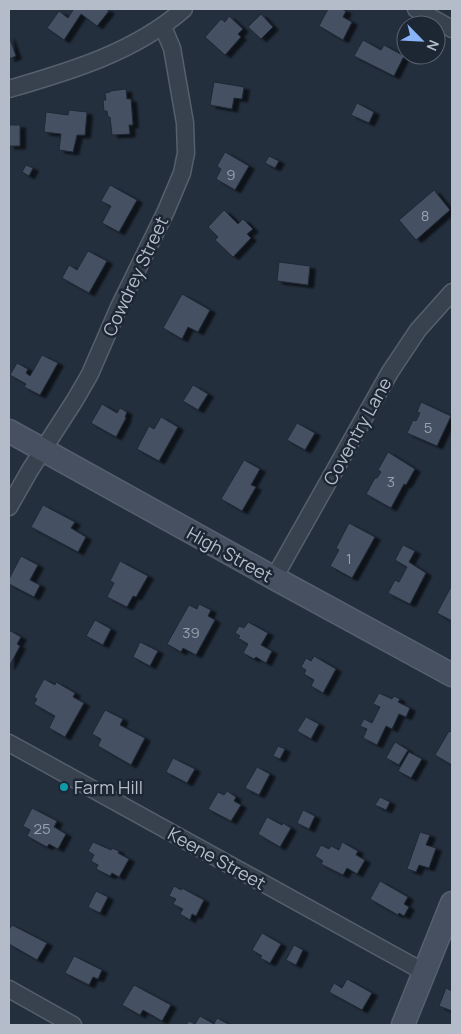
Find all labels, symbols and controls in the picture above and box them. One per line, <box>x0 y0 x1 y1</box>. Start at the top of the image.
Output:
north arrow <box>396 15 446 65</box>
text: N <box>423 37 444 54</box>
house number: 9 <box>226 164 236 185</box>
house number: 8 <box>421 205 429 226</box>
street label: Cowdrey Street <box>97 212 173 340</box>
street label: Coventry Lane <box>317 373 397 489</box>
house number: 5 <box>424 417 432 438</box>
house number: 3 <box>387 471 395 492</box>
street label: High Street <box>183 521 277 587</box>
house number: 1 <box>346 548 352 569</box>
house number: 39 <box>182 622 200 643</box>
place label: Farm Hill <box>74 775 143 799</box>
marker: Farm Hill <box>58 781 70 793</box>
house number: 25 <box>33 818 51 839</box>
street label: Keene Street <box>164 821 270 895</box>

